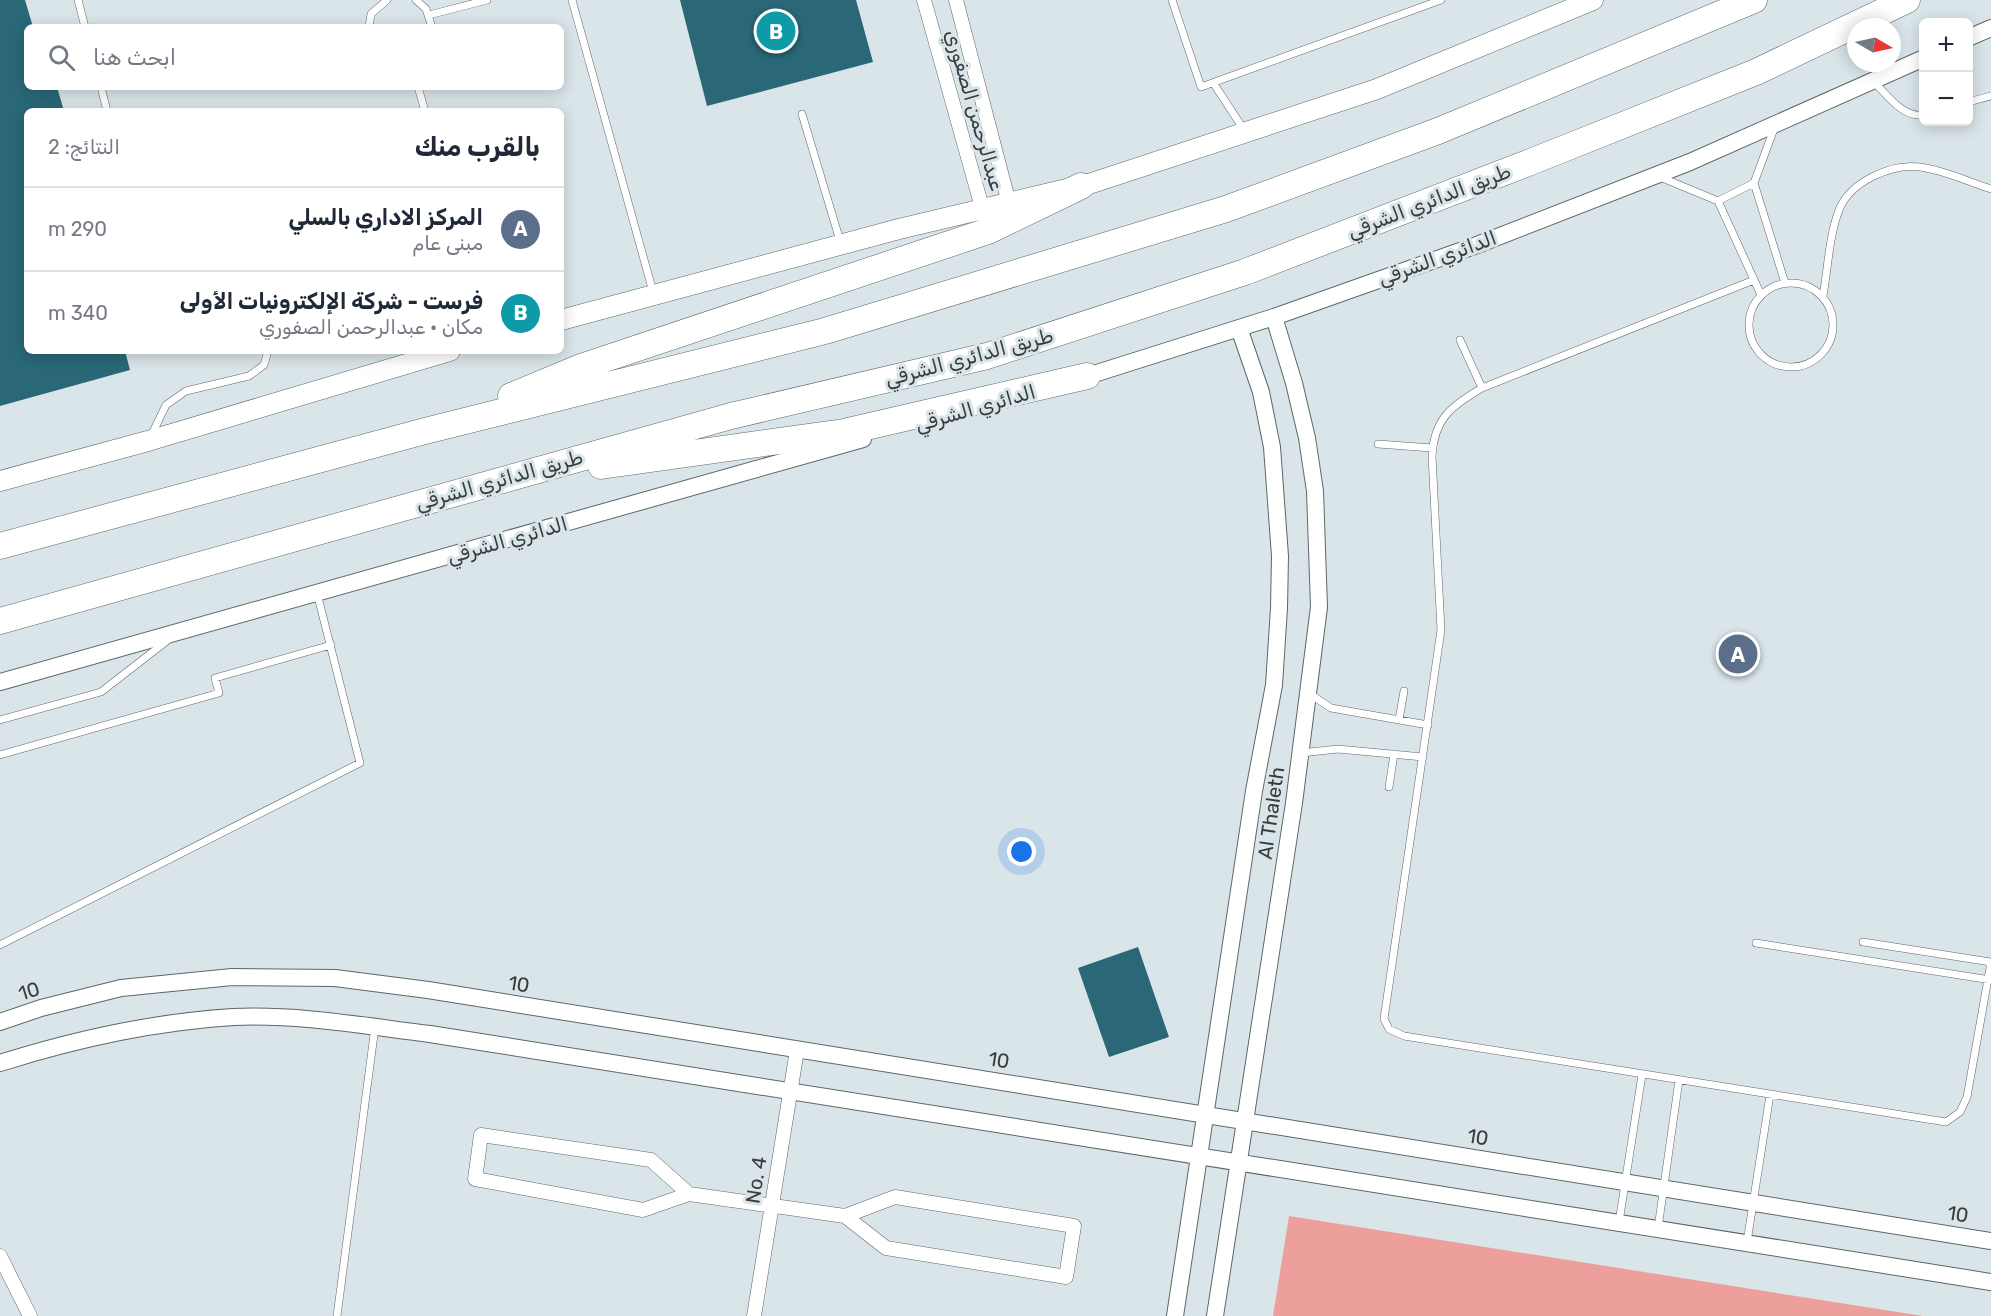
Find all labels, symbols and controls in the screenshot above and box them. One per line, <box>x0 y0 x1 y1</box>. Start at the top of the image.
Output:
pin: B <box>756 9 796 54</box>
north arrow <box>1847 18 1901 72</box>
map controls <box>1919 18 1973 126</box>
button: + <box>1919 18 1973 72</box>
search box <box>24 24 564 90</box>
street label: عبدالرحمن الصفوري <box>939 27 1010 194</box>
icon: search <box>45 41 78 74</box>
text: ابحث هنا <box>93 44 176 71</box>
button: − <box>1919 72 1973 126</box>
text: بالقرب منك <box>415 132 540 163</box>
text: النتائج: 2 <box>48 135 120 159</box>
street label: طريق الدائري الشرقي <box>1344 159 1515 246</box>
text: المركز الاداري بالسلي <box>289 204 483 231</box>
text: 290 m <box>48 217 107 241</box>
text: A <box>513 217 528 241</box>
street label: الدائري الشرقي <box>1374 225 1501 293</box>
text: مبنى عام <box>413 231 483 255</box>
text: فرست - شركة الإلكترونيات الأولى <box>180 288 483 315</box>
text: 340 m <box>48 301 108 325</box>
text: B <box>513 301 528 325</box>
text: مكان · عبدالرحمن الصفوري <box>259 315 483 339</box>
street label: طريق الدائري الشرقي <box>882 323 1057 394</box>
street label: الدائري الشرقي <box>912 379 1039 440</box>
street label: طريق الدائري الشرقي <box>412 445 586 518</box>
street label: الدائري الشرقي <box>444 511 571 572</box>
pin: A <box>1718 632 1758 676</box>
street label: Al Thaleth <box>1253 765 1289 861</box>
your location <box>1007 837 1036 866</box>
street label: 10 <box>507 970 531 998</box>
street label: 10 <box>15 976 43 1006</box>
street label: 10 <box>987 1046 1011 1074</box>
street label: 10 <box>1466 1123 1490 1151</box>
street label: No. 4 <box>740 1155 772 1205</box>
street label: 10 <box>1946 1200 1970 1228</box>

